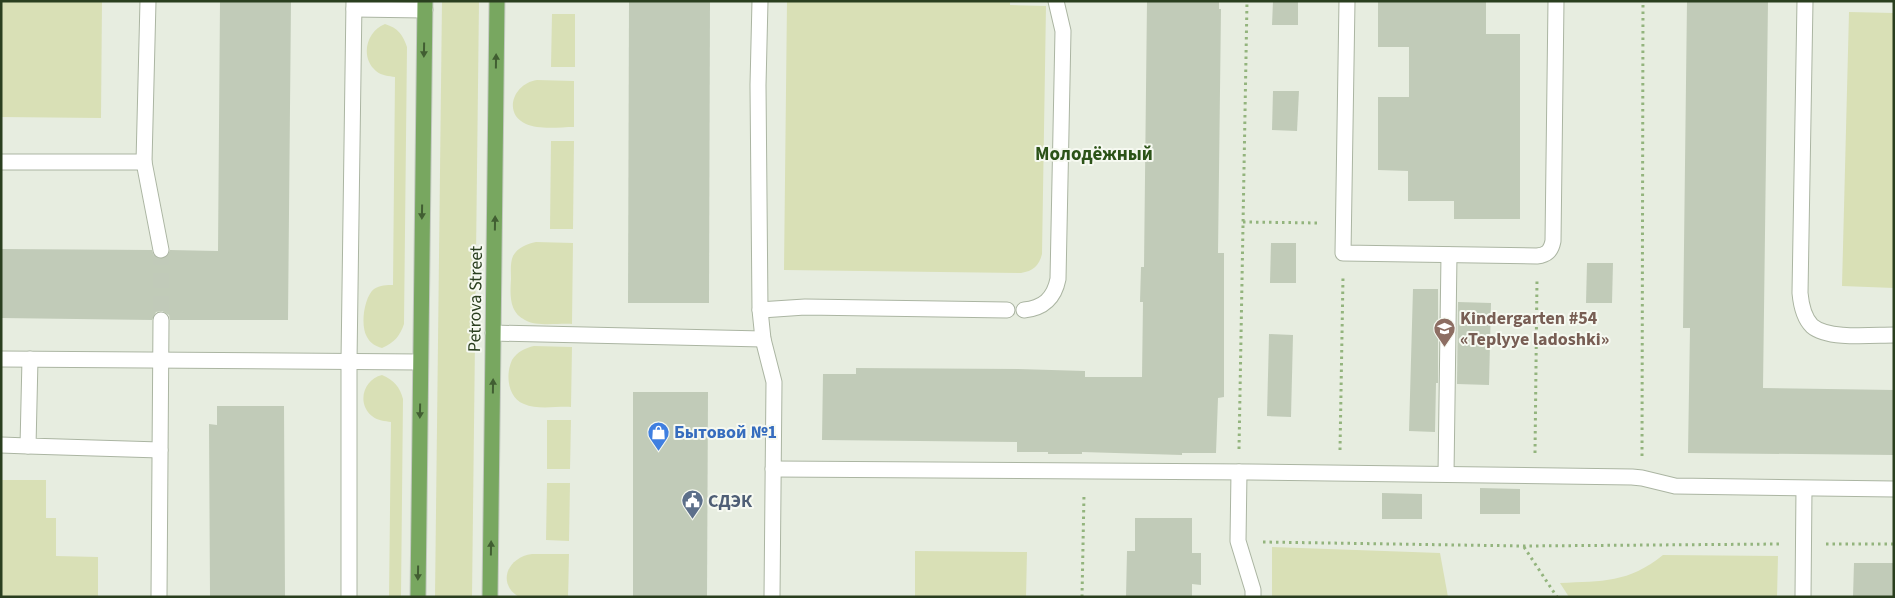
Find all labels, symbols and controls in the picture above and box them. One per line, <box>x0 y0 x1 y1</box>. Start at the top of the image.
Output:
one-way arrow <box>420 42 428 58</box>
one-way arrow <box>492 52 500 68</box>
district label: Молодёжный <box>1035 141 1153 168</box>
one-way arrow <box>418 205 426 221</box>
one-way arrow <box>491 215 499 231</box>
street label: Petrova Street <box>462 246 489 352</box>
place label: Kindergarten #54 «Teplyye ladoshki» <box>1460 306 1609 352</box>
school or university icon: Kindergarten #54 «Teplyye ladoshki» <box>1432 316 1456 347</box>
one-way arrow <box>489 377 497 393</box>
one-way arrow <box>415 403 423 419</box>
shop icon: Бытовой №1 <box>646 420 670 451</box>
place label: Бытовой №1 <box>674 420 777 445</box>
public building icon: СДЭК <box>680 489 704 520</box>
place label: СДЭК <box>708 489 753 514</box>
one-way arrow <box>487 540 495 556</box>
one-way arrow <box>414 565 422 581</box>

